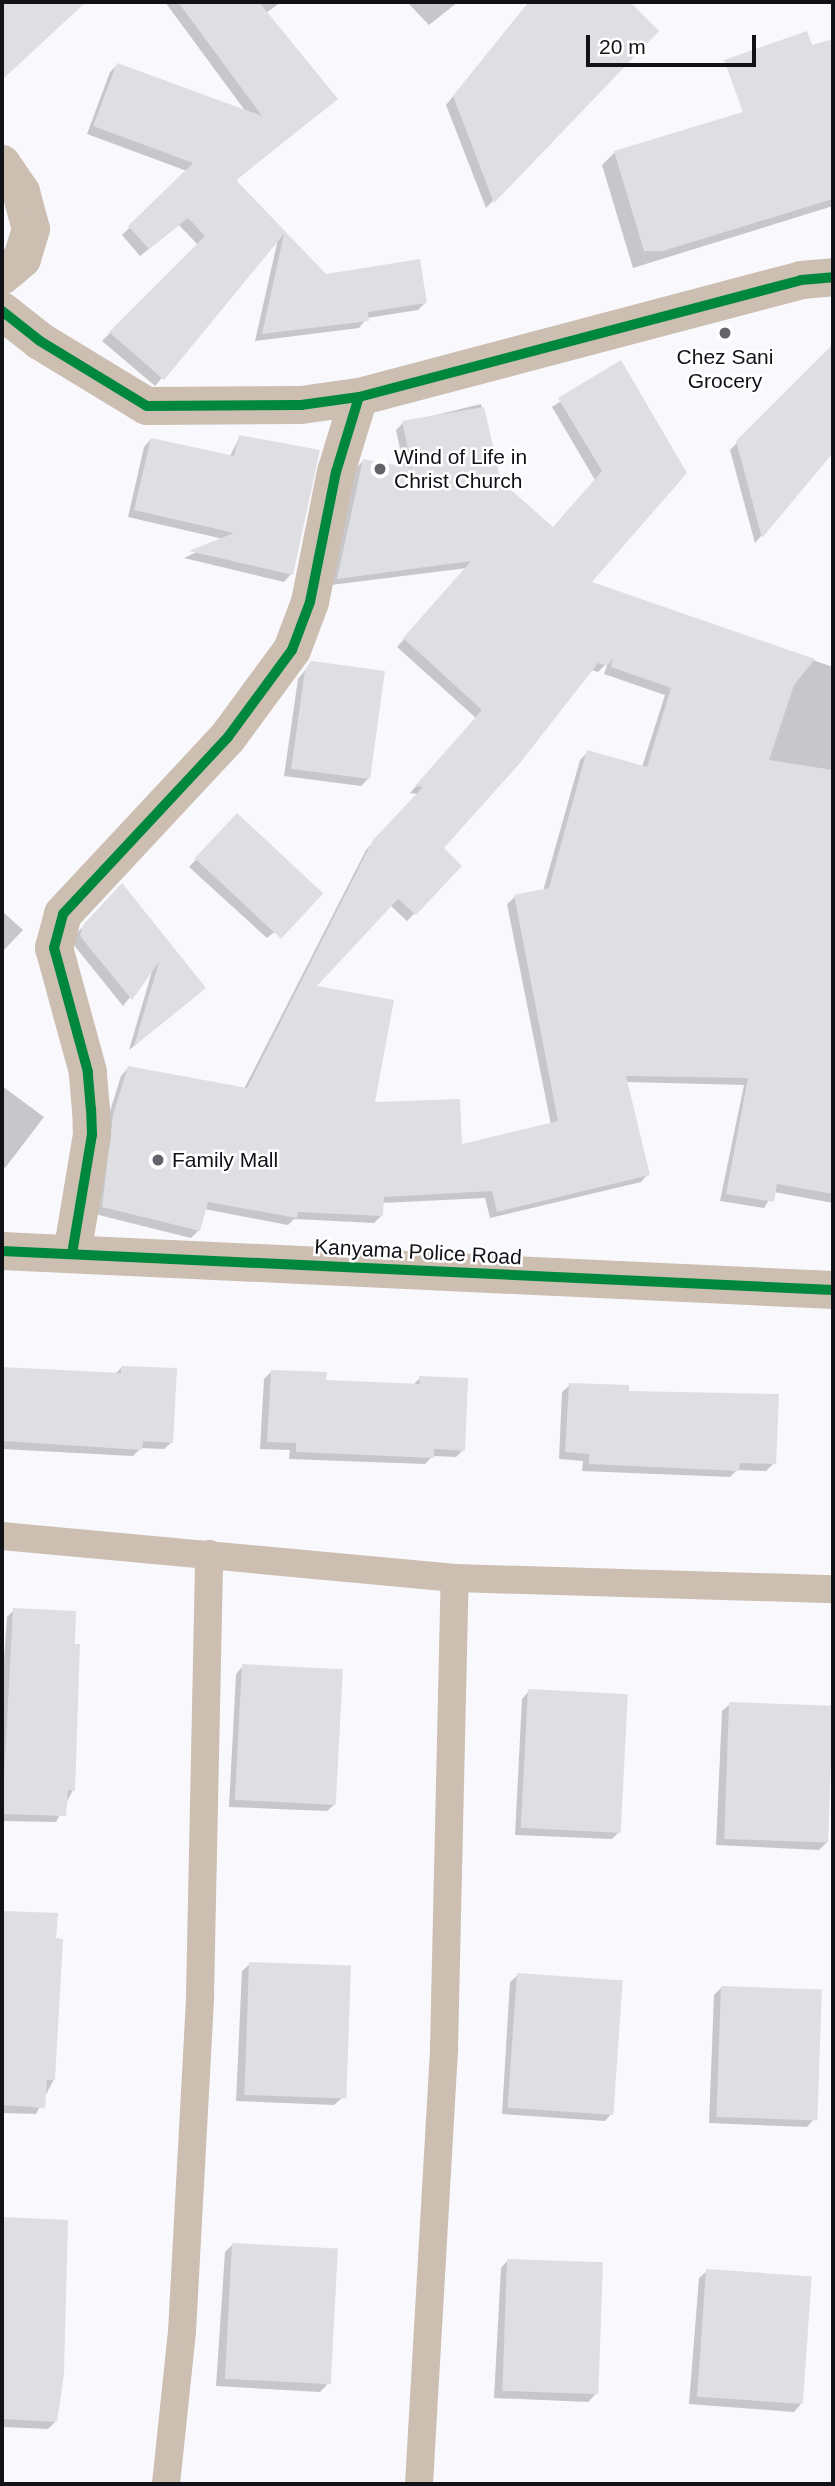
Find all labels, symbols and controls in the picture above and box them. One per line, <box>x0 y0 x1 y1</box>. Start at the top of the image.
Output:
scale bar <box>590 21 760 65</box>
text: 20 m <box>599 35 646 58</box>
marker: Chez Sani Grocery <box>717 325 733 341</box>
place label: Chez Sani Grocery <box>677 344 773 394</box>
place label: Wind of Life in Christ Church <box>394 444 527 494</box>
marker: Wind of Life in Christ Church <box>372 461 388 477</box>
place label: Family Mall <box>172 1147 278 1173</box>
marker: Family Mall <box>150 1152 166 1168</box>
street label: Kanyama Police Road <box>314 1234 522 1270</box>

